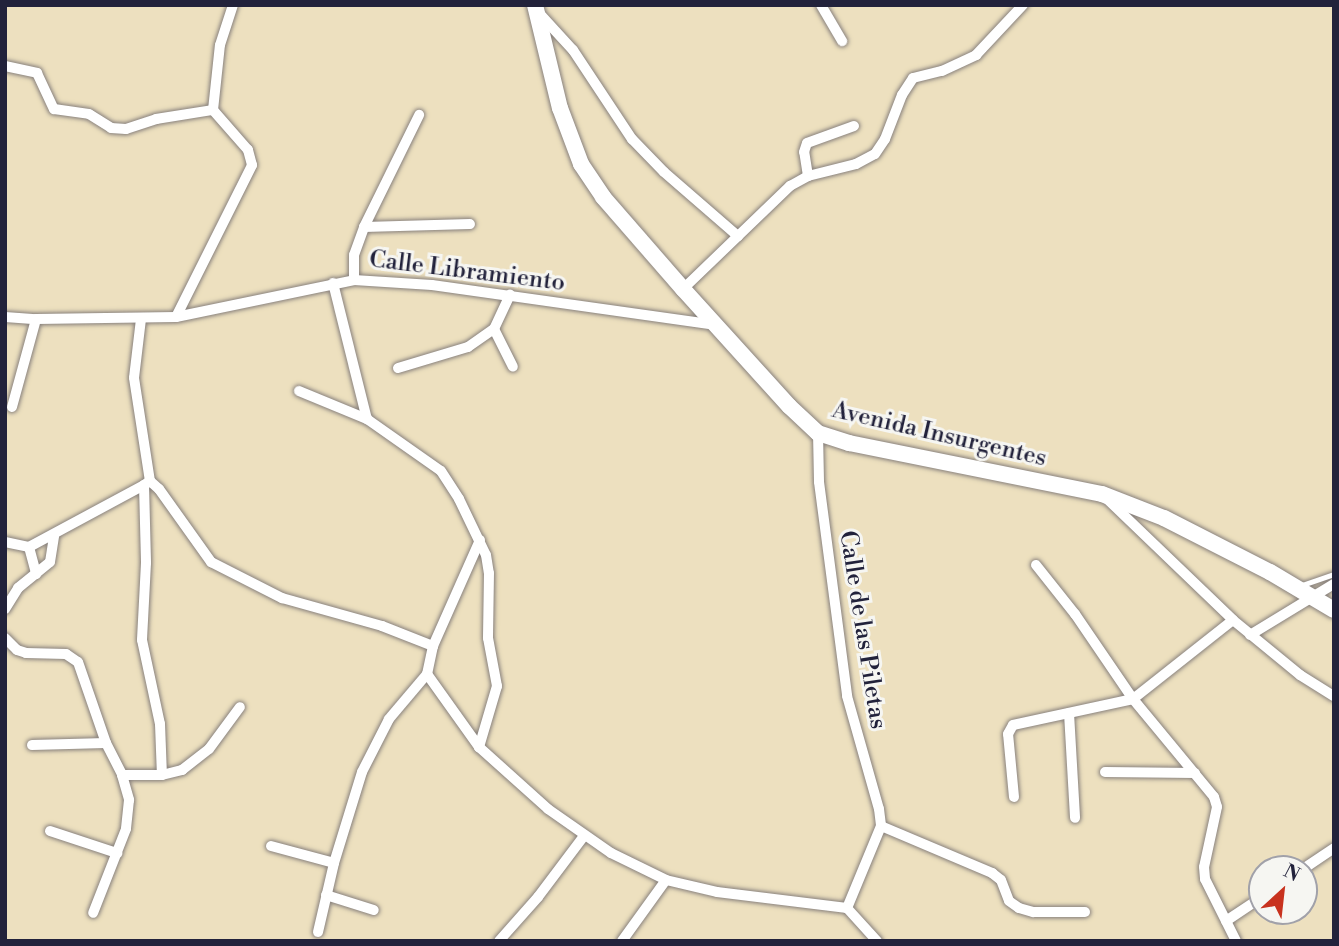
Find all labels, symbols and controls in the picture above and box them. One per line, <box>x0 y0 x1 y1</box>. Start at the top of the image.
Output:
street label: Calle Libramiento <box>368 246 566 298</box>
street label: Avenida Insurgentes <box>829 396 1049 474</box>
street label: Calle de las Piletas <box>832 529 892 731</box>
north arrow <box>1248 855 1318 925</box>
text: N <box>1279 859 1304 887</box>

